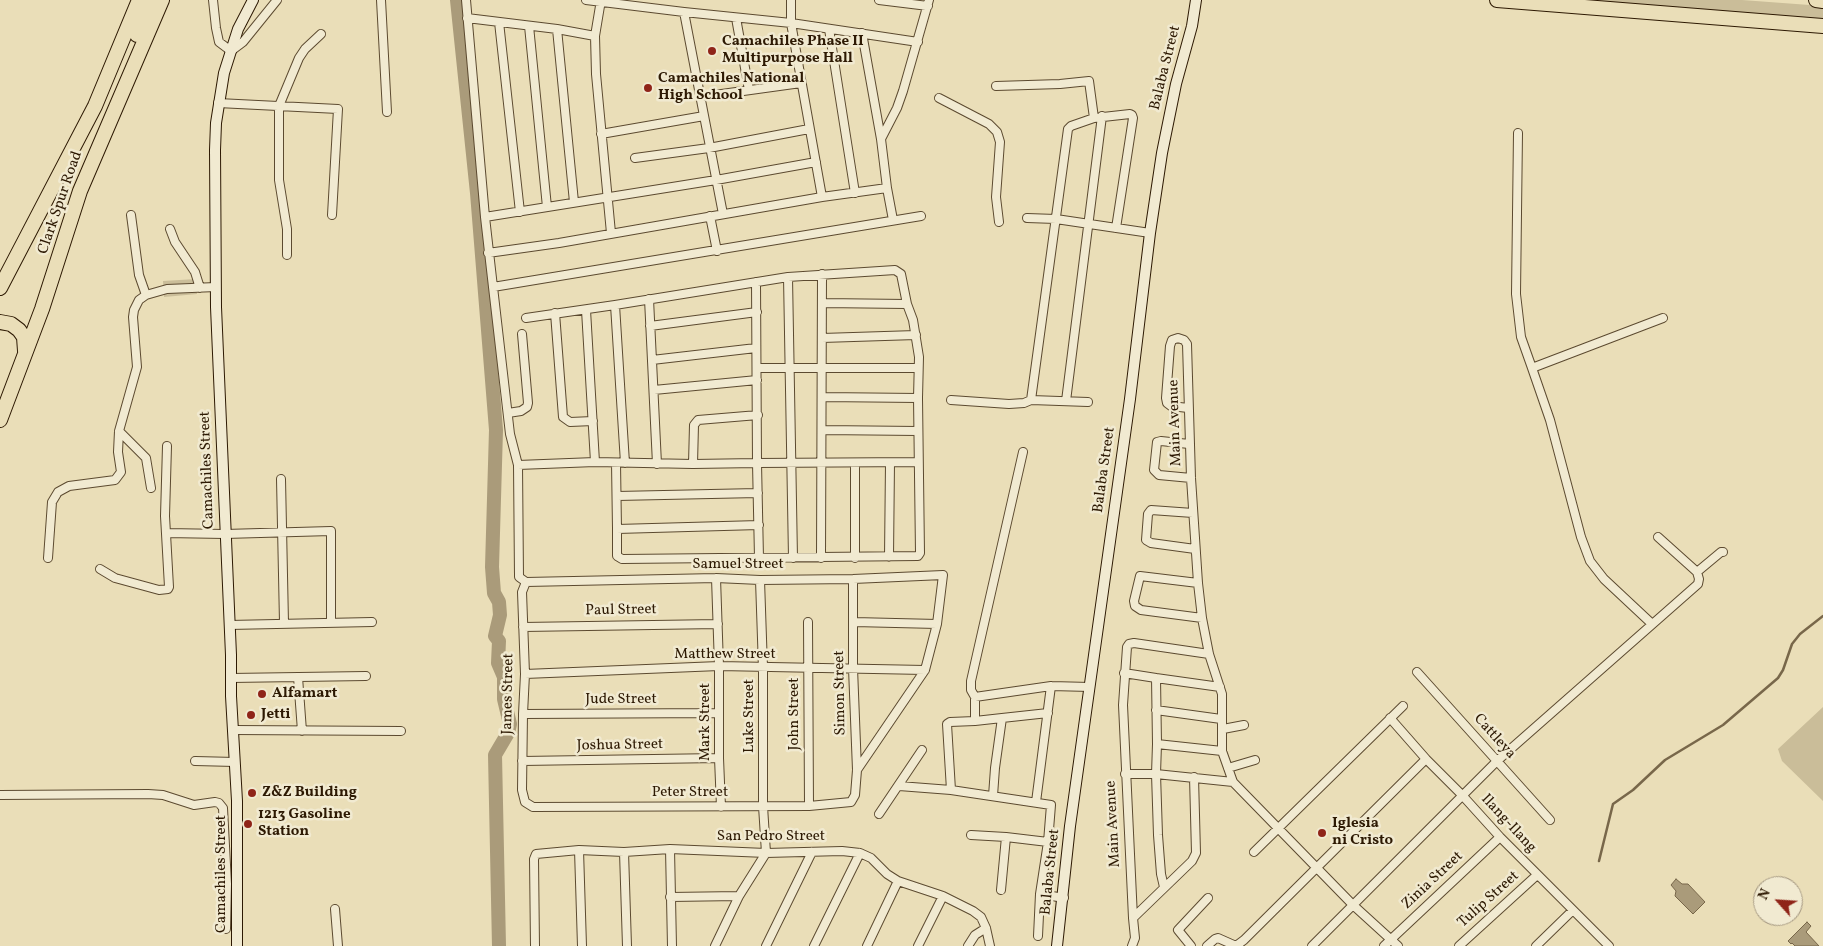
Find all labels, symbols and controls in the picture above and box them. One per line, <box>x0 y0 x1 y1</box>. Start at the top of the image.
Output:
street label: Balaba Street <box>1147 24 1185 112</box>
place label: Camachiles Phase II Multipurpose Hall <box>722 33 864 68</box>
marker: Camachiles Phase II Multipurpose Hall <box>706 45 718 57</box>
place label: Camachiles National High School <box>658 70 804 105</box>
marker: Camachiles National High School <box>642 82 654 94</box>
street label: Clark Spur Road <box>35 149 87 257</box>
street label: Main Avenue <box>1165 379 1187 467</box>
street label: Camachiles Street <box>197 411 219 529</box>
street label: Balaba Street <box>1090 426 1120 514</box>
street label: Samuel Street <box>692 556 784 574</box>
street label: Paul Street <box>585 601 657 621</box>
street label: Matthew Street <box>674 646 776 664</box>
street label: Simon Street <box>831 650 851 736</box>
street label: James Street <box>499 653 519 735</box>
street label: John Street <box>786 678 804 750</box>
street label: Luke Street <box>741 679 759 753</box>
street label: Mark Street <box>697 683 715 761</box>
place label: Alfamart <box>272 685 337 703</box>
marker: Alfamart <box>256 688 268 700</box>
street label: Jude Street <box>585 691 657 709</box>
place label: Jetti <box>261 706 291 724</box>
marker: Jetti <box>245 709 257 721</box>
street label: Cattleya <box>1469 711 1519 763</box>
street label: Joshua Street <box>577 736 663 756</box>
street label: Main Avenue <box>1103 780 1125 868</box>
place label: Z&Z Building <box>262 784 357 802</box>
street label: Peter Street <box>652 784 728 802</box>
marker: Z&Z Building <box>246 787 258 799</box>
street label: Ilang-Ilang <box>1476 791 1540 857</box>
place label: 1213 Gasoline Station <box>258 806 351 841</box>
street label: Camachiles Street <box>213 815 231 933</box>
place label: Iglesia ni Cristo <box>1332 815 1393 850</box>
marker: 1213 Gasoline Station <box>242 818 254 830</box>
marker: Iglesia ni Cristo <box>1316 827 1328 839</box>
street label: San Pedro Street <box>717 828 825 846</box>
street label: Balaba Street <box>1038 828 1064 916</box>
street label: Zinia Street <box>1399 848 1467 914</box>
street label: Tulip Street <box>1455 868 1523 932</box>
north arrow <box>1753 876 1803 926</box>
text: N <box>1754 886 1776 903</box>

